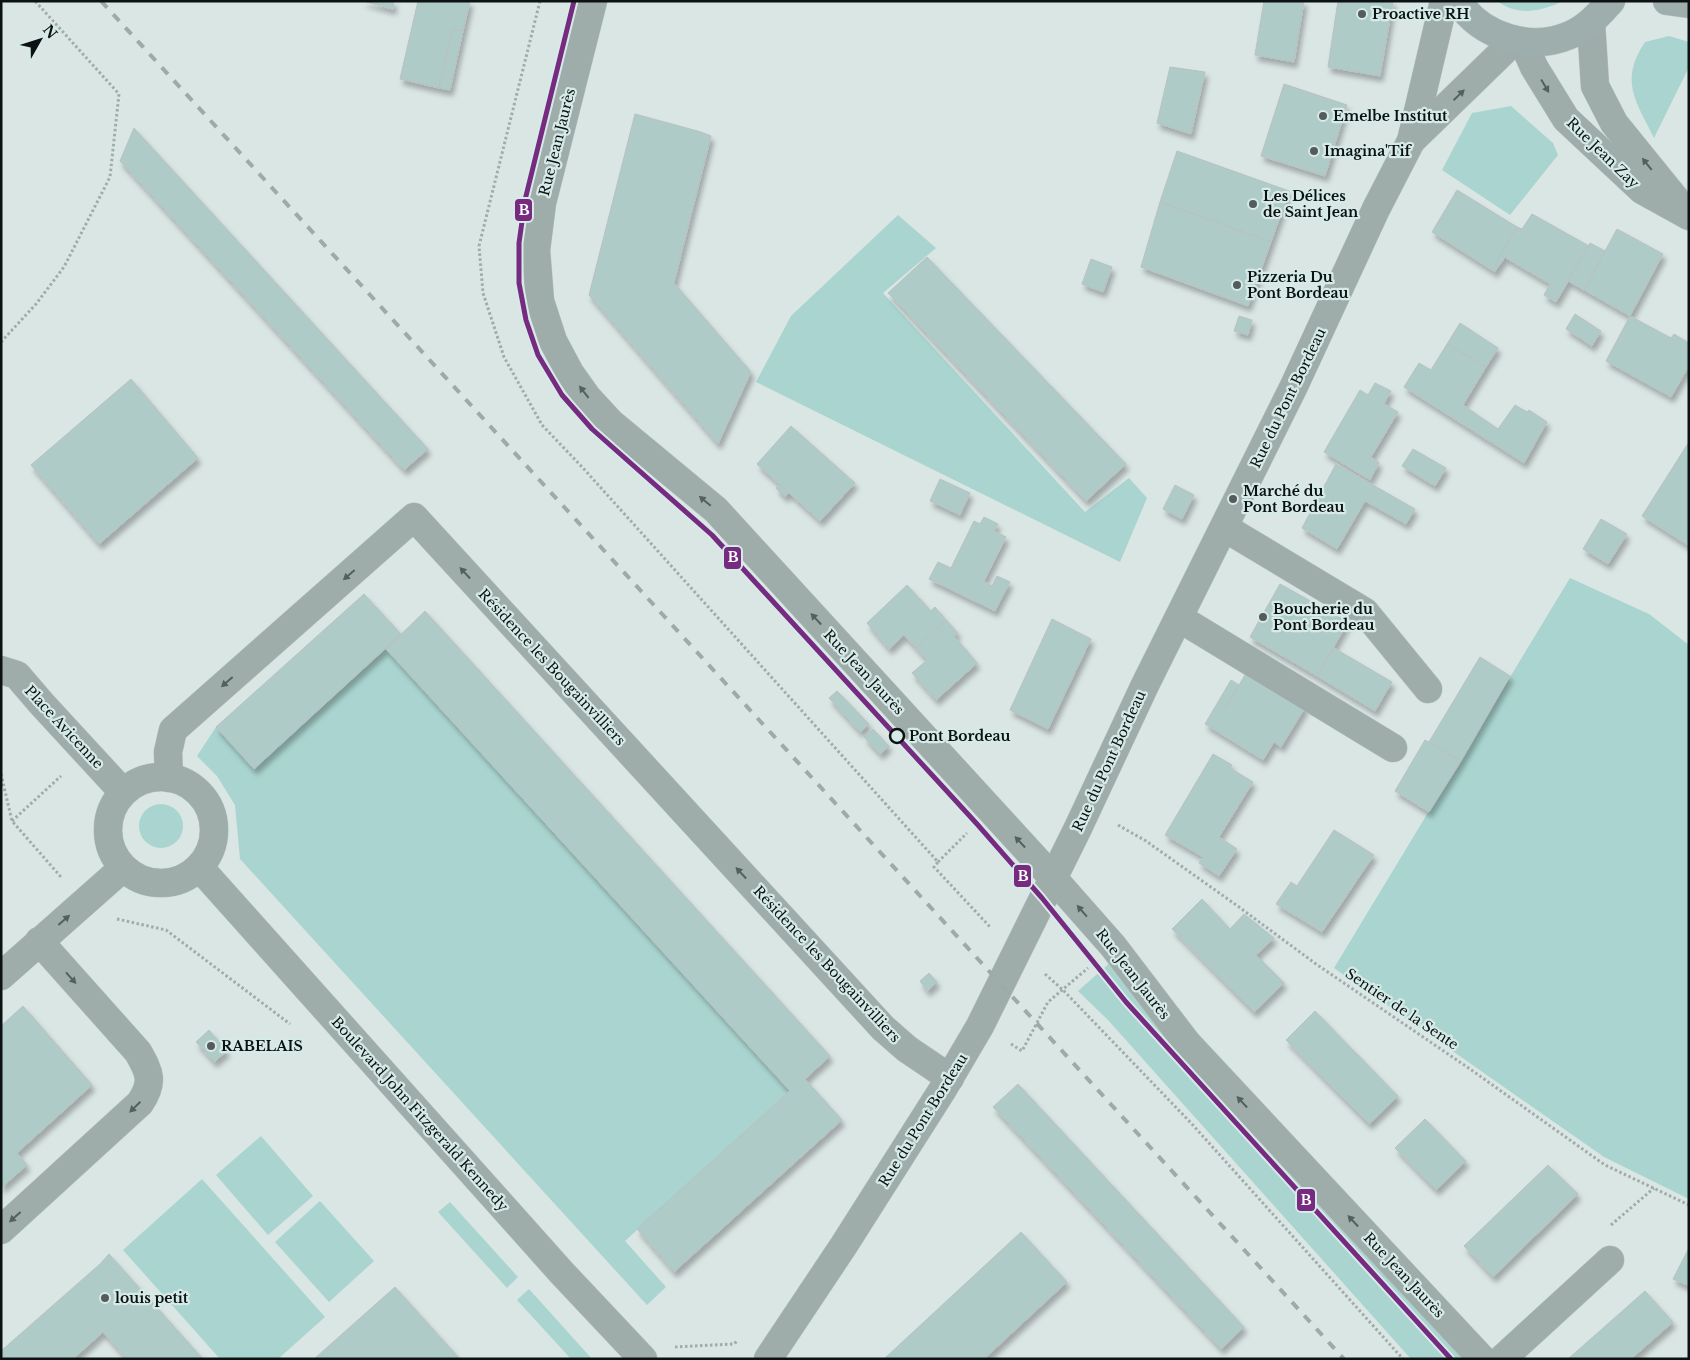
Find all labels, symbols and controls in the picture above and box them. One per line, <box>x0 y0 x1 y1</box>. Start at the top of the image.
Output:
place label: Proactive RH <box>1372 5 1469 23</box>
marker: Proactive RH <box>1356 8 1368 20</box>
north arrow <box>15 15 65 65</box>
text: N <box>39 21 61 43</box>
one-way arrow <box>1540 79 1549 92</box>
street label: Rue Jean Jaurès <box>535 86 579 198</box>
one-way arrow <box>1452 89 1464 101</box>
place label: Emelbe Institut <box>1333 107 1448 125</box>
marker: Emelbe Institut <box>1317 110 1329 122</box>
street label: Rue Jean Zay <box>1563 114 1643 192</box>
place label: Imagina'Tif <box>1324 142 1412 160</box>
marker: Imagina'Tif <box>1308 145 1320 157</box>
one-way arrow <box>1642 158 1653 171</box>
place label: Les Délices de Saint Jean <box>1263 187 1358 221</box>
line badge: B <box>514 198 533 222</box>
marker: Les Délices de Saint Jean <box>1247 198 1259 210</box>
text: B <box>518 201 530 219</box>
place label: Pizzeria Du Pont Bordeau <box>1247 268 1348 302</box>
marker: Pizzeria Du Pont Bordeau <box>1231 279 1243 291</box>
street label: Rue du Pont Bordeau <box>1246 324 1330 471</box>
one-way arrow <box>579 386 590 399</box>
place label: Marché du Pont Bordeau <box>1243 482 1344 516</box>
marker: Marché du Pont Bordeau <box>1227 493 1239 505</box>
one-way arrow <box>698 495 711 506</box>
line badge: B <box>723 546 742 570</box>
text: B <box>727 548 739 566</box>
one-way arrow <box>460 566 471 579</box>
one-way arrow <box>344 569 356 581</box>
street label: Résidence les Bougainvilliers <box>475 585 629 749</box>
place label: Boucherie du Pont Bordeau <box>1273 600 1374 634</box>
marker: Boucherie du Pont Bordeau <box>1257 611 1269 623</box>
one-way arrow <box>810 614 822 626</box>
street label: Rue Jean Jaurès <box>820 626 908 718</box>
one-way arrow <box>222 676 234 688</box>
street label: Place Avicenne <box>21 682 107 772</box>
street label: Rue du Pont Bordeau <box>1068 687 1150 834</box>
place label: Pont Bordeau <box>909 727 1010 745</box>
marker: Pont Bordeau <box>889 728 905 744</box>
one-way arrow <box>1014 837 1026 849</box>
line badge: B <box>1013 864 1032 888</box>
text: B <box>1017 867 1029 885</box>
one-way arrow <box>735 868 747 880</box>
street label: Résidence les Bougainvilliers <box>750 882 904 1046</box>
one-way arrow <box>1076 905 1088 917</box>
one-way arrow <box>57 914 69 926</box>
street label: Rue Jean Jaurès <box>1092 925 1174 1023</box>
street label: Sentier de la Sente <box>1342 964 1462 1054</box>
one-way arrow <box>65 971 77 983</box>
street label: Boulevard John Fitzgerald Kennedy <box>328 1013 512 1215</box>
place label: RABELAIS <box>221 1037 303 1055</box>
marker: RABELAIS <box>205 1040 217 1052</box>
street label: Rue du Pont Bordeau <box>875 1050 972 1190</box>
one-way arrow <box>1236 1097 1248 1109</box>
one-way arrow <box>130 1101 142 1113</box>
line badge: B <box>1296 1188 1316 1212</box>
text: B <box>1300 1191 1312 1209</box>
one-way arrow <box>10 1211 22 1223</box>
one-way arrow <box>1347 1215 1359 1227</box>
street label: Rue Jean Jaurès <box>1360 1229 1448 1321</box>
place label: louis petit <box>115 1289 189 1307</box>
marker: louis petit <box>99 1292 111 1304</box>

